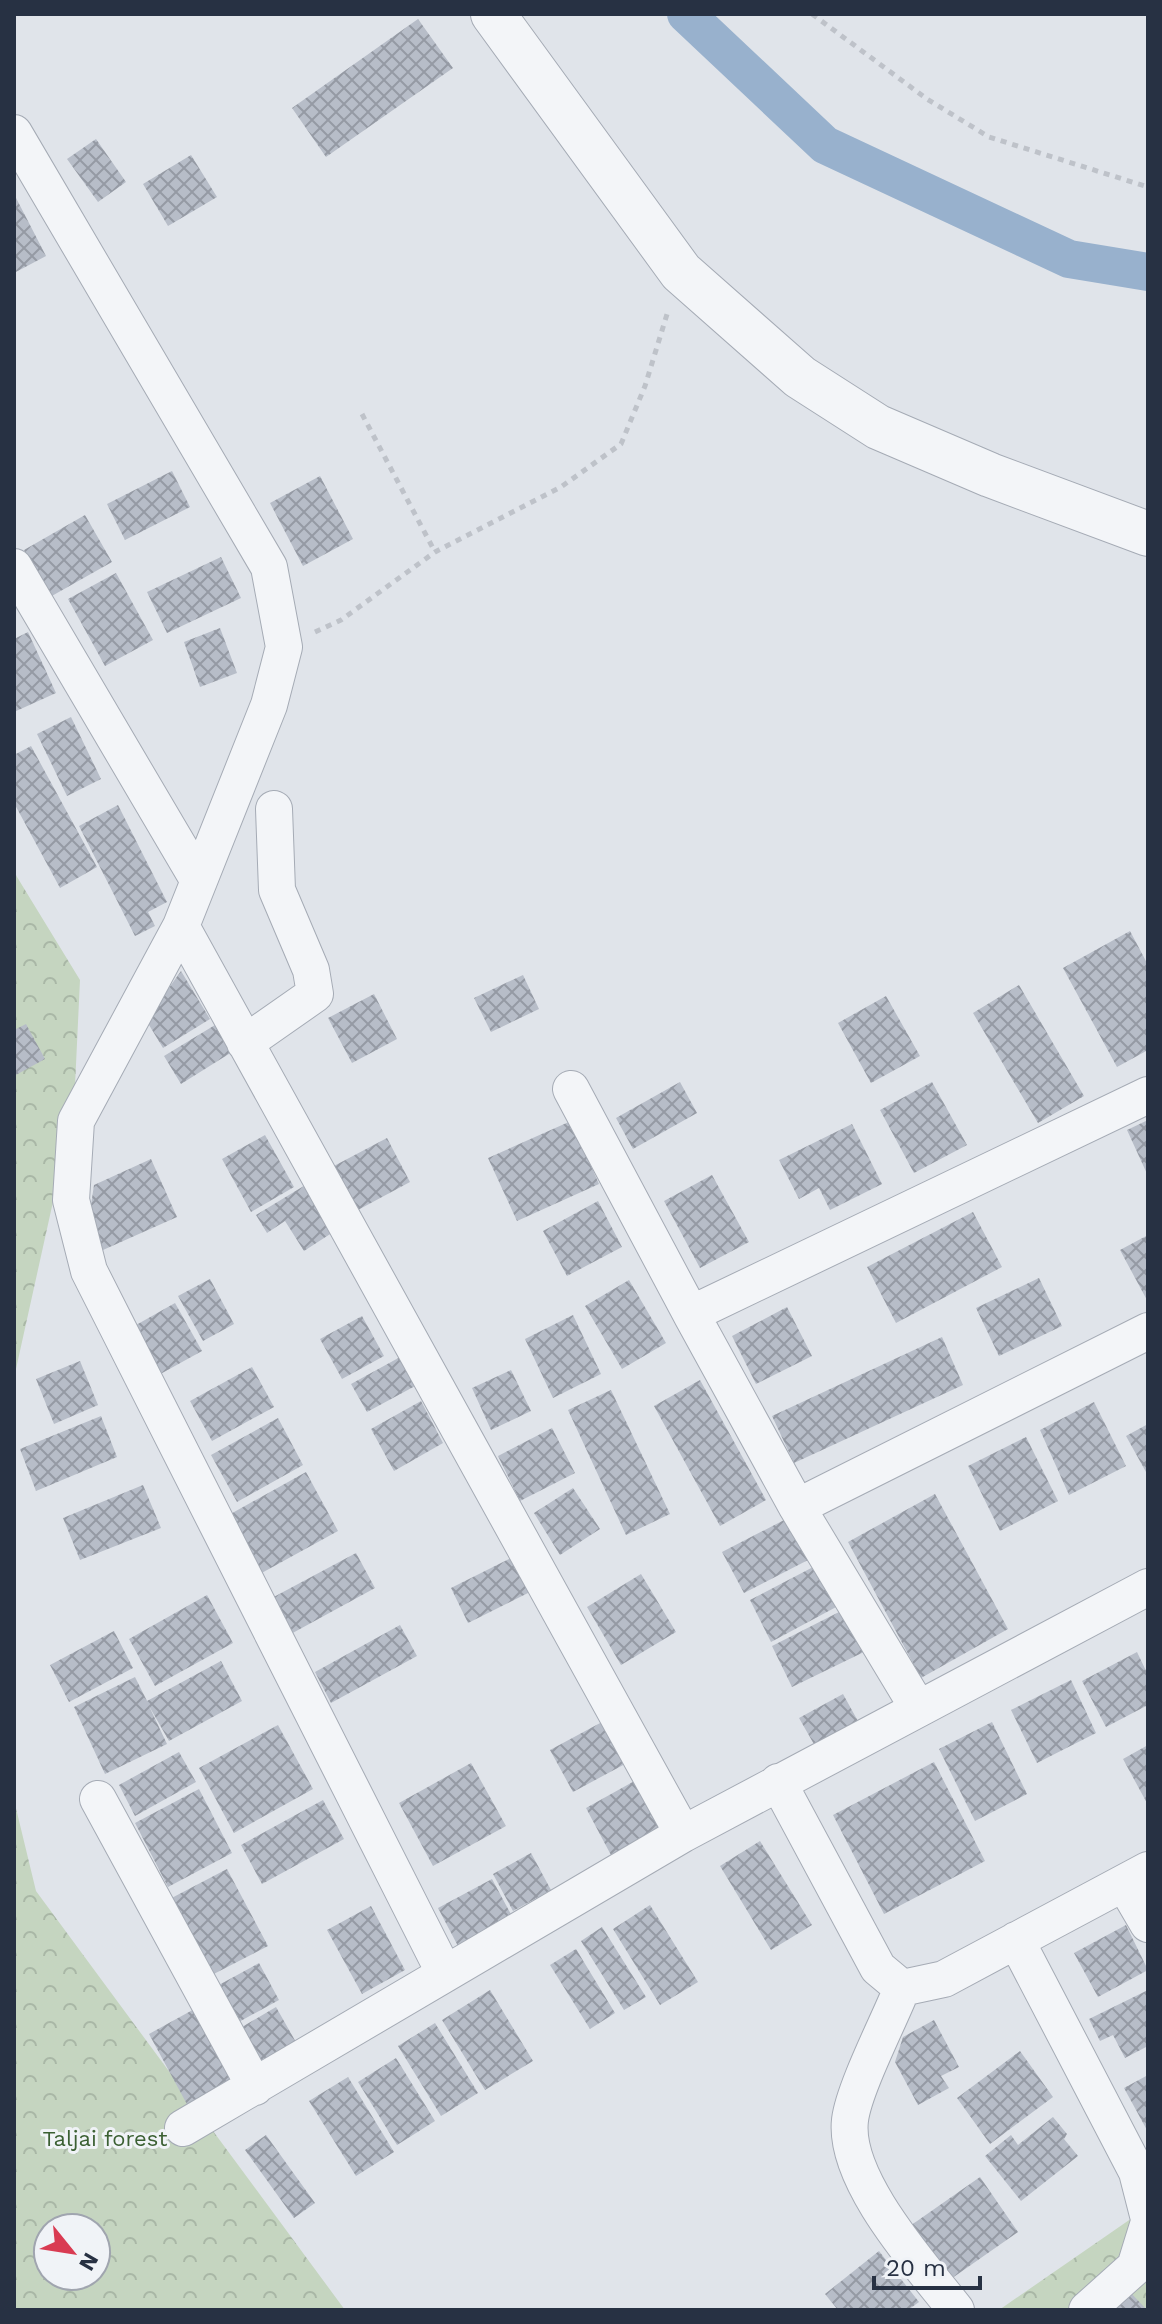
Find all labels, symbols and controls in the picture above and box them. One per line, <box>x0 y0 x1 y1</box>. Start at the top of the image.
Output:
park label: Taljai forest <box>42 2126 168 2151</box>
north arrow <box>32 2212 112 2292</box>
scale bar <box>874 2240 980 2290</box>
text: N <box>74 2248 104 2275</box>
text: 20 m <box>886 2254 946 2282</box>

